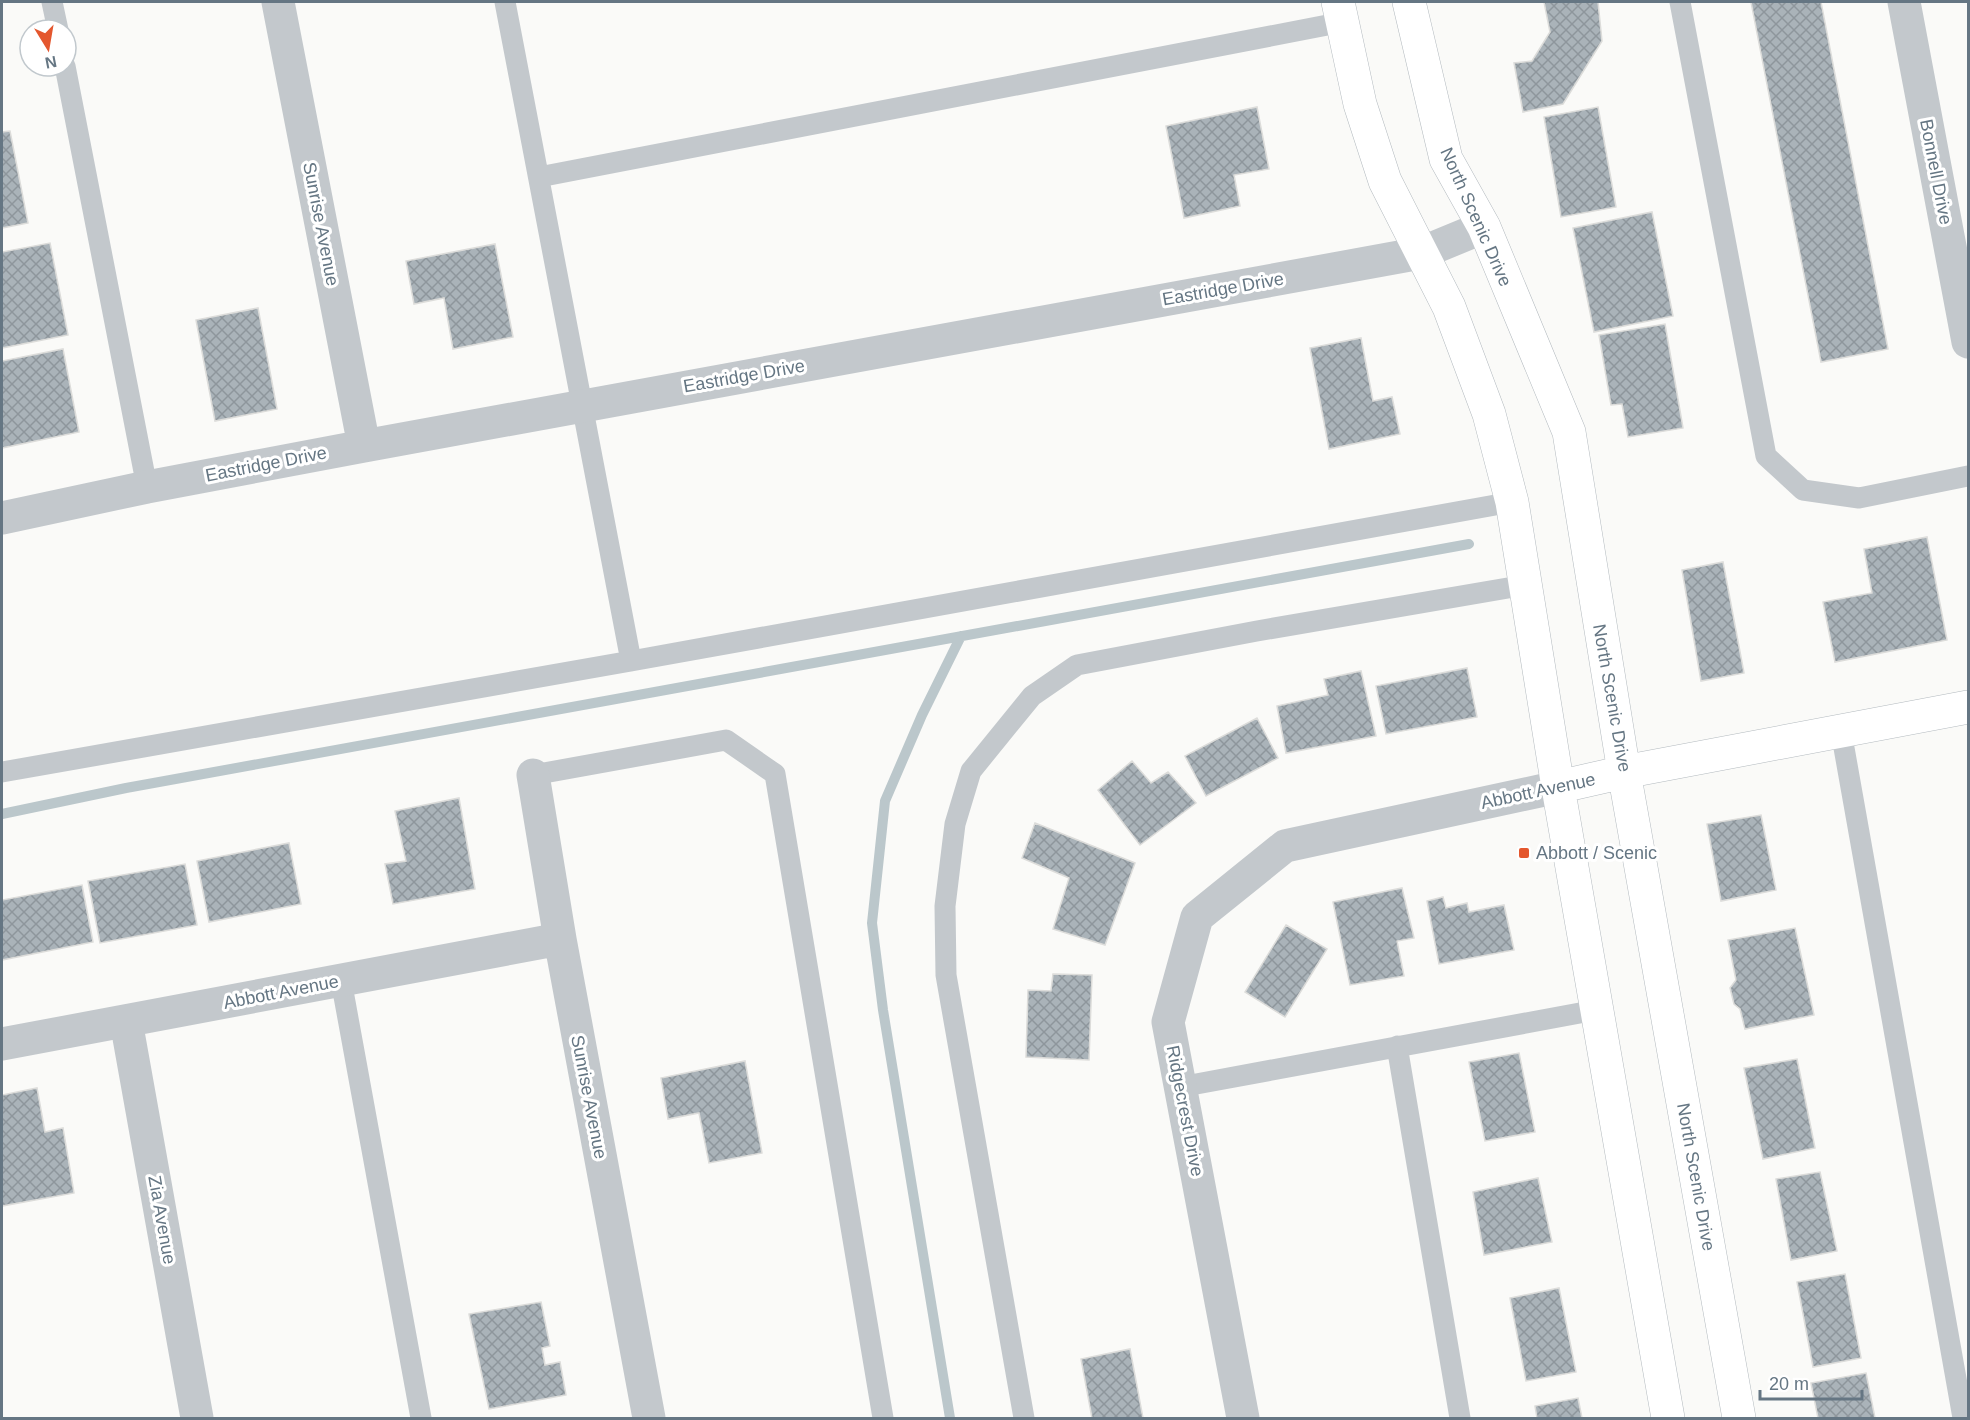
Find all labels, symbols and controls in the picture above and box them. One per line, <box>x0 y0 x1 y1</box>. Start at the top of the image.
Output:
north arrow <box>18 18 78 78</box>
text: N <box>43 53 58 72</box>
street label: Bonnell Drive <box>1916 118 1956 226</box>
street label: North Scenic Drive <box>1436 144 1516 290</box>
street label: Sunrise Avenue <box>299 160 343 288</box>
street label: Eastridge Drive <box>1161 268 1285 310</box>
street label: Eastridge Drive <box>682 355 806 397</box>
street label: Eastridge Drive <box>204 442 328 486</box>
street label: North Scenic Drive <box>1589 622 1635 774</box>
street label: Abbott Avenue <box>1479 769 1597 813</box>
place label: Abbott / Scenic <box>1536 843 1657 863</box>
marker: Abbott / Scenic <box>1517 846 1531 860</box>
street label: Abbott Avenue <box>222 971 340 1013</box>
street label: Sunrise Avenue <box>567 1033 611 1161</box>
street label: Ridgecrest Drive <box>1162 1044 1208 1178</box>
street label: North Scenic Drive <box>1673 1101 1719 1253</box>
street label: Zia Avenue <box>144 1174 180 1266</box>
scale bar <box>1760 1363 1862 1401</box>
text: 20 m <box>1769 1374 1809 1394</box>

